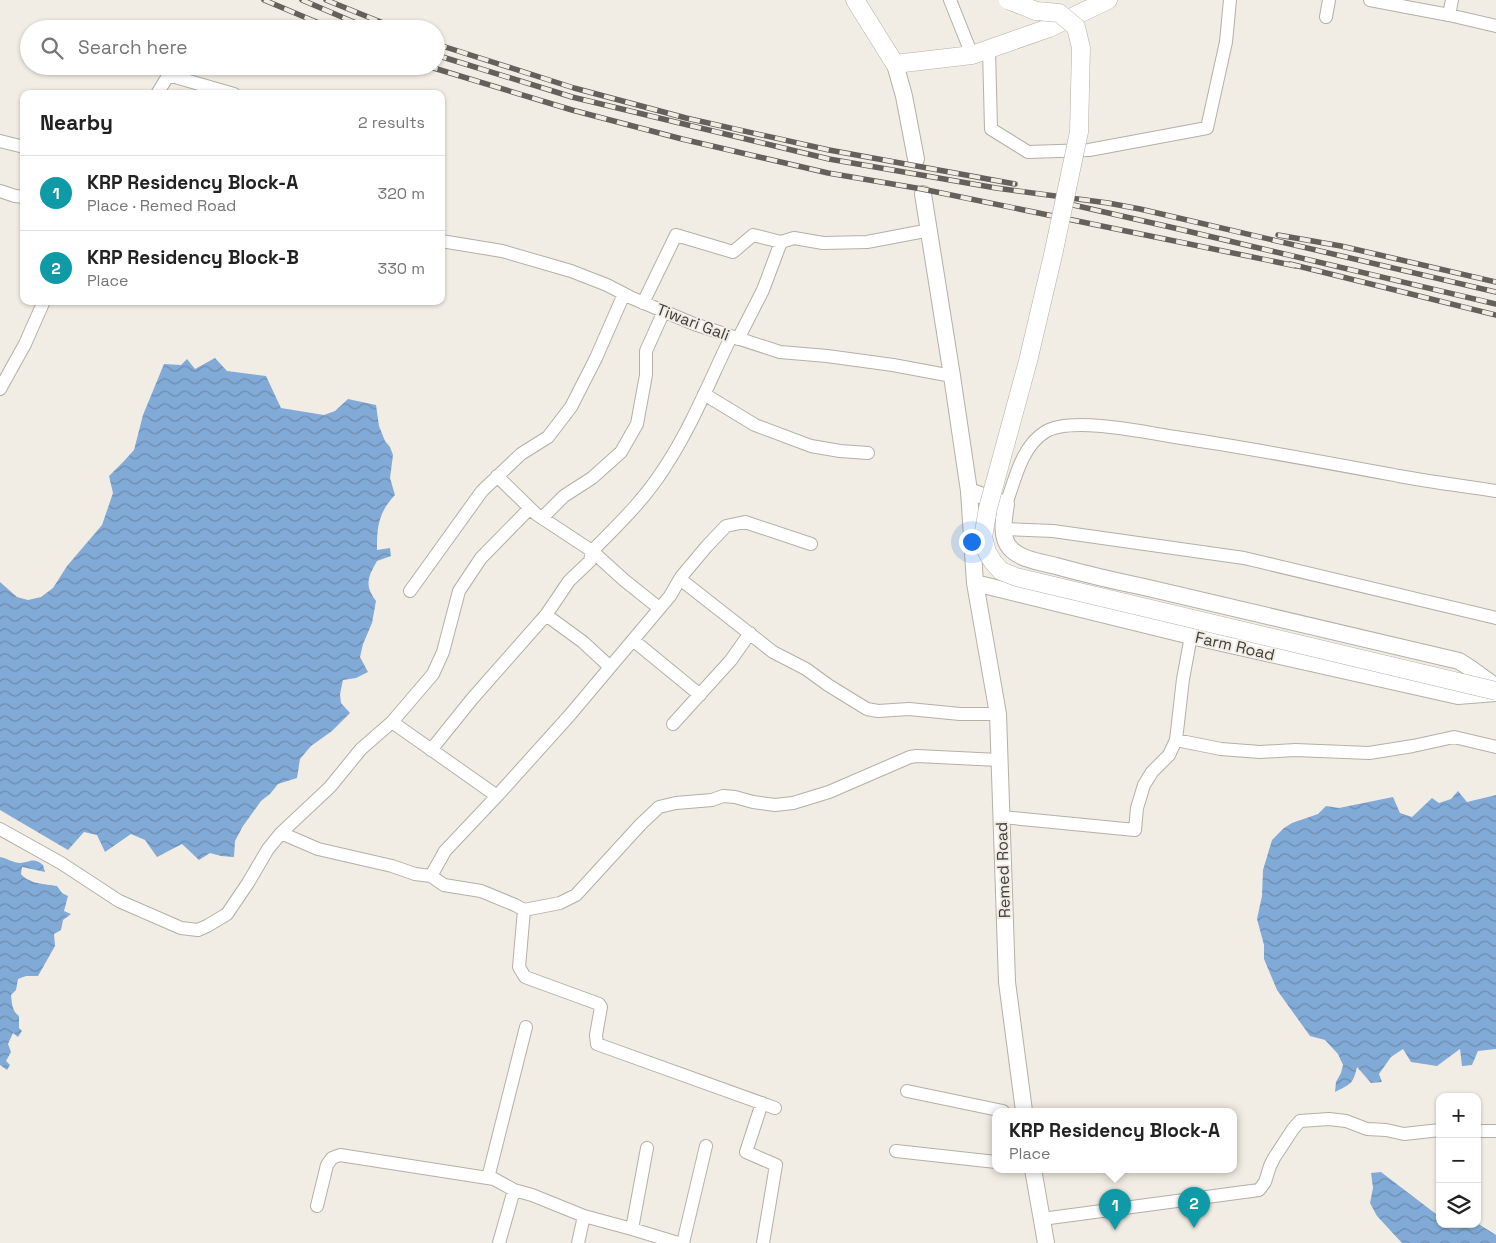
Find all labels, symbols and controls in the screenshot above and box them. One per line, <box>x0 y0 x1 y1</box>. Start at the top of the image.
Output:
search box <box>20 20 445 75</box>
icon: search <box>38 34 66 62</box>
text: Search here <box>78 35 188 60</box>
text: Nearby <box>40 109 113 136</box>
text: 2 results <box>358 112 425 133</box>
text: KRP Residency Block-A <box>87 170 298 195</box>
text: 1 <box>52 183 60 204</box>
text: 320 m <box>378 183 425 204</box>
text: Place · Remed Road <box>87 195 236 216</box>
text: KRP Residency Block-B <box>87 245 299 270</box>
text: 2 <box>51 258 61 279</box>
text: 330 m <box>378 258 425 279</box>
text: Place <box>87 270 129 291</box>
street label: Tiwari Gali <box>653 298 733 346</box>
your location <box>959 529 985 555</box>
street label: Farm Road <box>1193 627 1277 665</box>
street label: Remed Road <box>991 821 1015 919</box>
map controls <box>1436 1093 1481 1228</box>
button: + <box>1436 1093 1481 1138</box>
popup <box>992 1108 1237 1173</box>
text: KRP Residency Block-A <box>1009 1118 1220 1143</box>
button: − <box>1436 1138 1481 1183</box>
text: Place <box>1009 1143 1050 1164</box>
button: layers <box>1436 1183 1481 1228</box>
pin: 2 <box>1178 1187 1210 1228</box>
pin: 1 <box>1099 1189 1131 1230</box>

